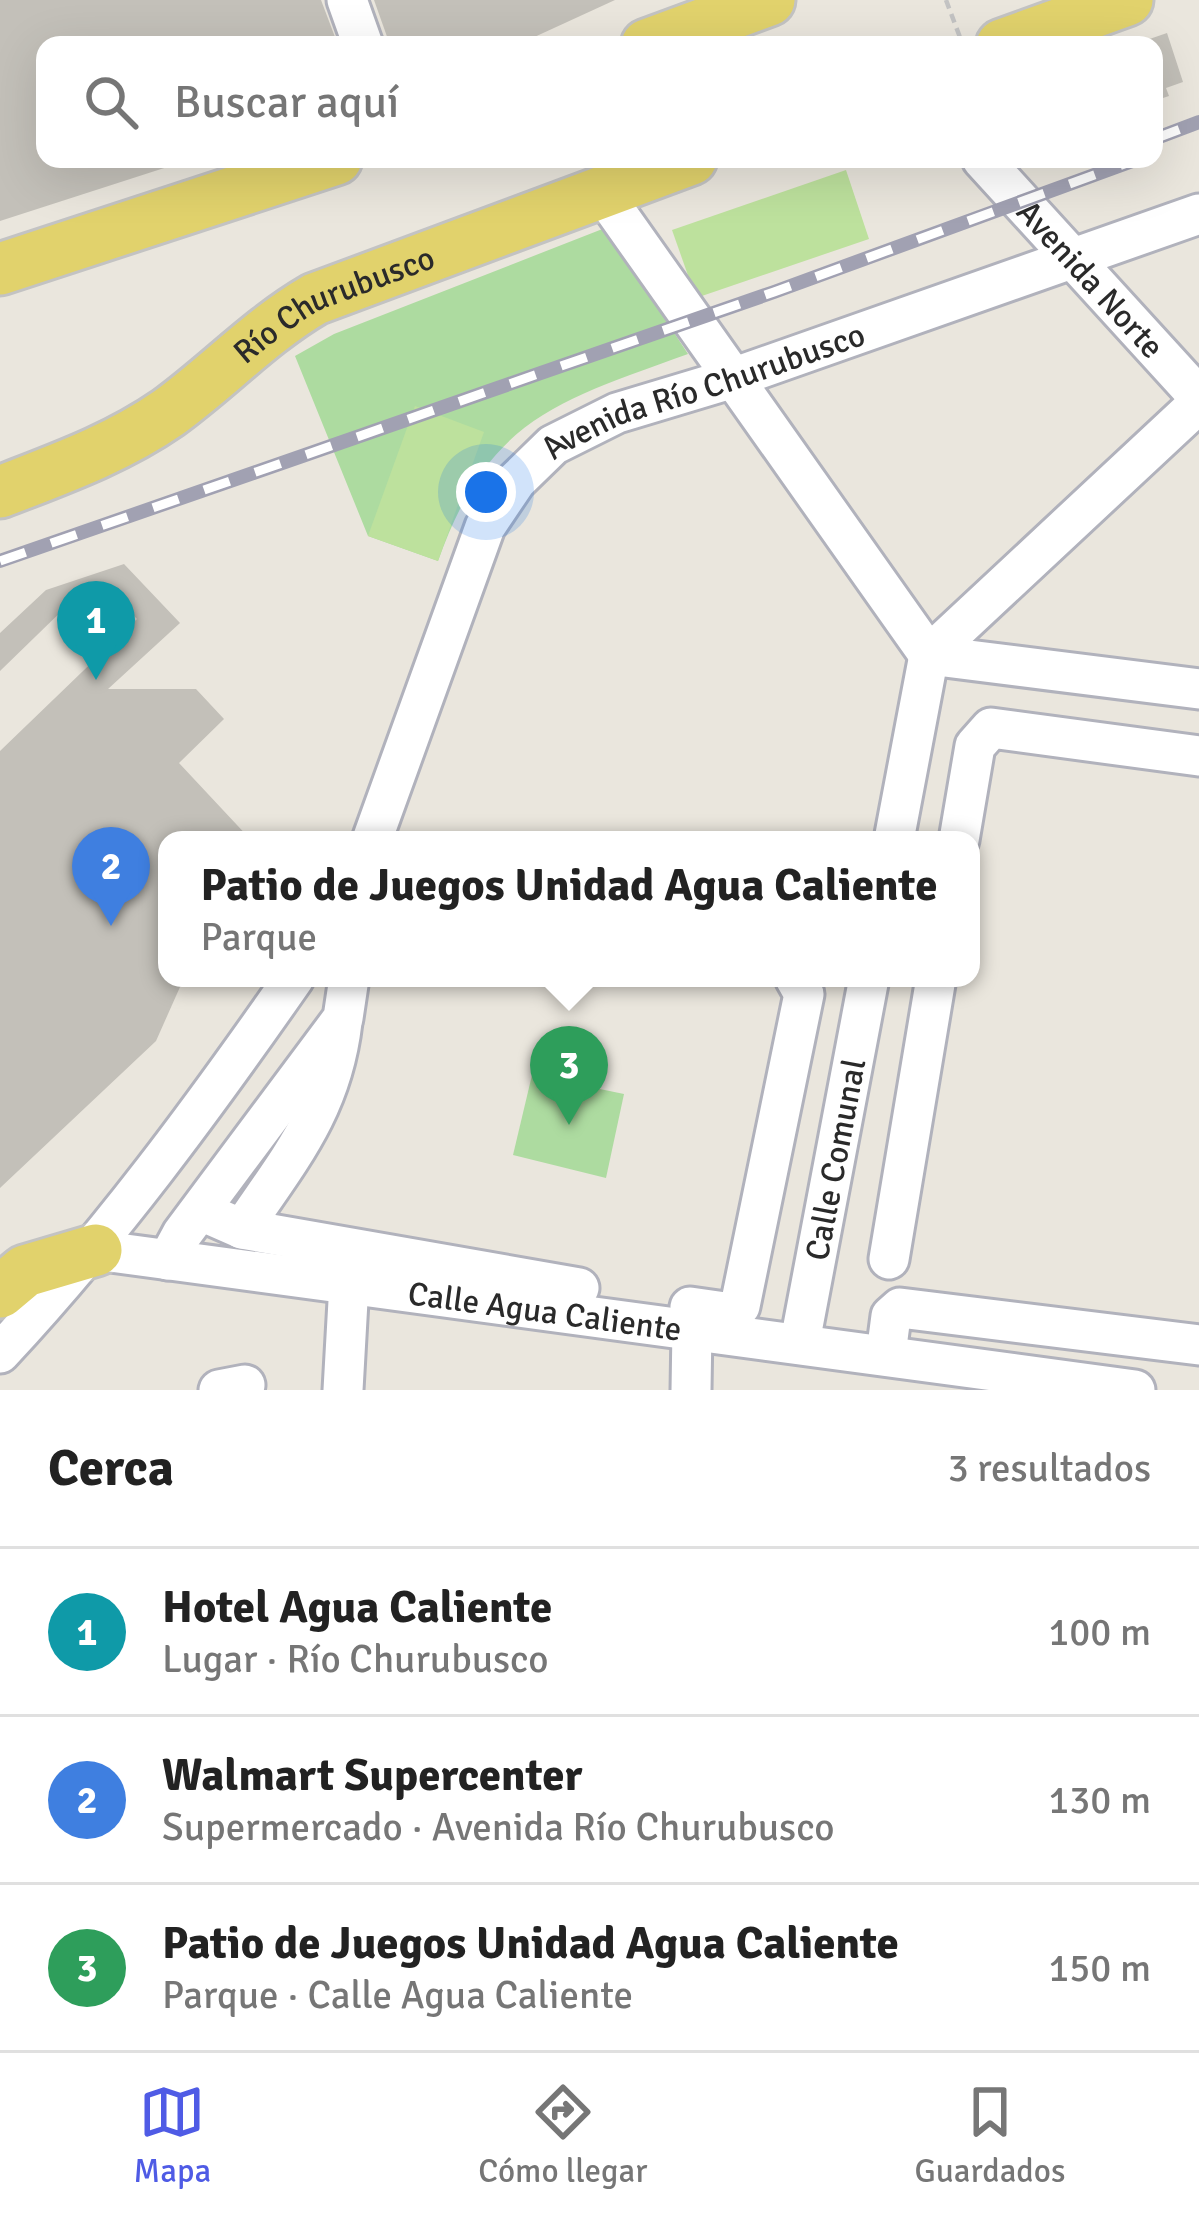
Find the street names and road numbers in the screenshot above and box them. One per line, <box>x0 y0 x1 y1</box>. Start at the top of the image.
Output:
street label: Avenida Norte <box>1008 192 1172 367</box>
street label: Río Churubusco <box>225 237 440 373</box>
street label: Avenida Río Churubusco <box>532 314 870 468</box>
street label: Calle Comunal <box>797 1055 875 1264</box>
street label: Calle Agua Caliente <box>405 1273 684 1351</box>

